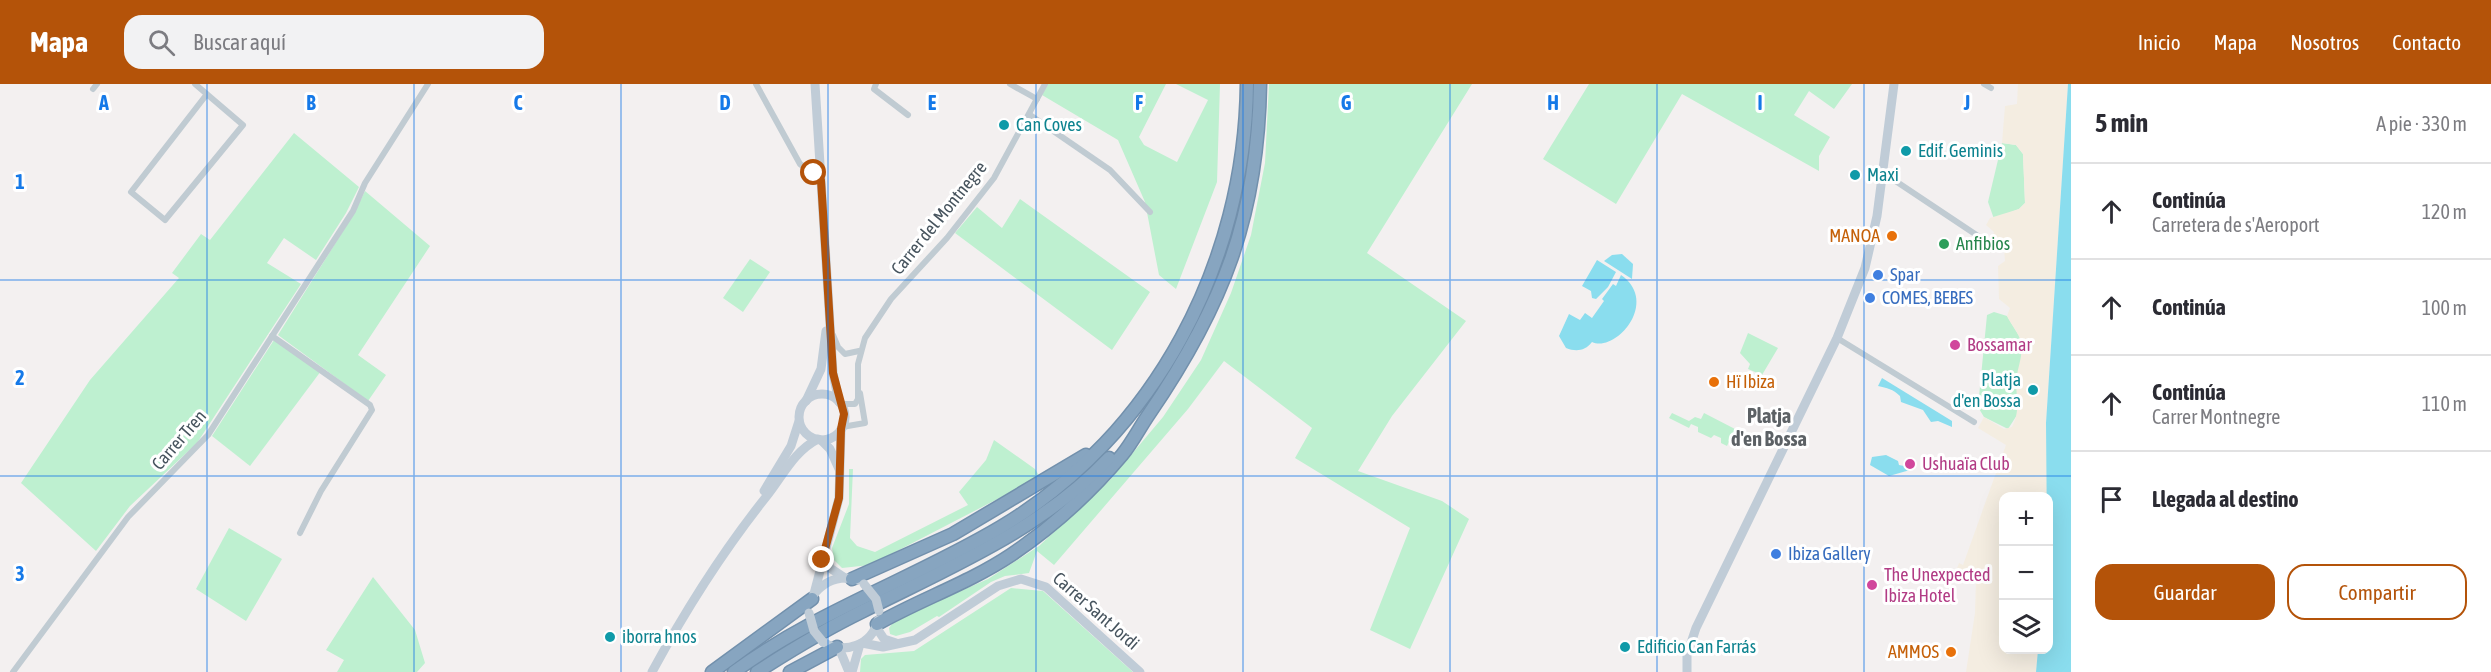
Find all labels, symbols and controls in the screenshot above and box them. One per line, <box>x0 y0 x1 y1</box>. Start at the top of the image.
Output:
search box <box>124 15 544 69</box>
text: Mapa <box>30 26 88 58</box>
icon: search <box>145 26 178 59</box>
text: Buscar aquí <box>193 29 286 55</box>
text: Inicio <box>2138 30 2181 54</box>
text: Mapa <box>2214 30 2257 54</box>
text: Nosotros <box>2290 30 2359 54</box>
text: Contacto <box>2392 30 2461 54</box>
text: A <box>98 91 109 114</box>
text: B <box>306 91 316 114</box>
text: C <box>514 91 523 114</box>
text: D <box>719 91 731 114</box>
text: E <box>928 91 937 114</box>
text: F <box>1135 91 1143 114</box>
text: G <box>1341 91 1352 114</box>
text: H <box>1547 91 1559 114</box>
text: I <box>1757 91 1763 114</box>
text: J <box>1963 91 1970 114</box>
text: 5 min <box>2095 108 2148 138</box>
text: A pie · 330 m <box>2376 112 2467 135</box>
place label: Can Coves <box>1016 114 1082 135</box>
marker: Can Coves <box>997 118 1011 132</box>
place label: Edif. Geminis <box>1918 140 2003 161</box>
marker: Edif. Geminis <box>1899 144 1913 158</box>
street label: Carrer del Montnegre <box>887 157 991 279</box>
route start <box>800 159 826 185</box>
place label: Maxi <box>1867 164 1899 185</box>
marker: Maxi <box>1848 168 1862 182</box>
text: 1 <box>15 170 25 193</box>
text: Continúa <box>2152 187 2226 213</box>
icon: ahead <box>2095 195 2128 228</box>
text: 120 m <box>2422 200 2467 223</box>
text: Carretera de s'Aeroport <box>2152 213 2320 236</box>
place label: MANOA <box>1829 225 1880 246</box>
marker: MANOA <box>1885 229 1899 243</box>
place label: Anfibios <box>1956 233 2010 254</box>
marker: Anfibios <box>1937 237 1951 251</box>
place label: Spar <box>1890 264 1920 285</box>
marker: Spar <box>1871 268 1885 282</box>
place label: COMES, BEBES <box>1882 287 1974 308</box>
marker: COMES, BEBES <box>1863 291 1877 305</box>
icon: ahead <box>2095 291 2128 324</box>
text: Continúa <box>2152 294 2226 320</box>
text: 100 m <box>2422 296 2467 319</box>
place label: Bossamar <box>1967 334 2032 355</box>
marker: Bossamar <box>1948 338 1962 352</box>
text: 2 <box>15 366 25 389</box>
place label: Platja d'en Bossa <box>1953 369 2021 411</box>
place label: Hï Ibiza <box>1726 371 1775 392</box>
marker: Hï Ibiza <box>1707 375 1721 389</box>
text: Continúa <box>2152 379 2226 405</box>
marker: Platja d'en Bossa <box>2026 383 2040 397</box>
icon: ahead <box>2095 387 2128 420</box>
text: 110 m <box>2422 392 2467 415</box>
district label: Platja d'en Bossa <box>1731 404 1807 450</box>
text: Carrer Montnegre <box>2152 405 2280 428</box>
street label: Carrer Tren <box>147 406 210 474</box>
place label: Ushuaïa Club <box>1922 453 2010 474</box>
marker: Ushuaïa Club <box>1903 457 1917 471</box>
icon: arrive <box>2095 483 2128 516</box>
text: Llegada al destino <box>2152 486 2299 512</box>
map controls <box>1999 492 2053 654</box>
button: + <box>1999 492 2053 546</box>
place label: Ibiza Gallery <box>1788 543 1871 564</box>
route end <box>808 546 834 572</box>
button: − <box>1999 546 2053 600</box>
marker: Ibiza Gallery <box>1769 547 1783 561</box>
text: 3 <box>15 562 25 585</box>
place label: The Unexpected Ibiza Hotel <box>1884 564 1990 606</box>
button: Guardar <box>2095 564 2275 620</box>
button: Compartir <box>2287 564 2467 620</box>
street label: Carrer Sant Jordi <box>1049 567 1144 654</box>
marker: The Unexpected Ibiza Hotel <box>1865 578 1879 592</box>
button: layers <box>1999 600 2053 654</box>
place label: iborra hnos <box>622 626 697 647</box>
marker: iborra hnos <box>603 630 617 644</box>
place label: Edificio Can Farrás <box>1637 636 1756 657</box>
marker: Edificio Can Farrás <box>1618 640 1632 654</box>
place label: AMMOS <box>1888 641 1939 662</box>
marker: AMMOS <box>1944 645 1958 659</box>

